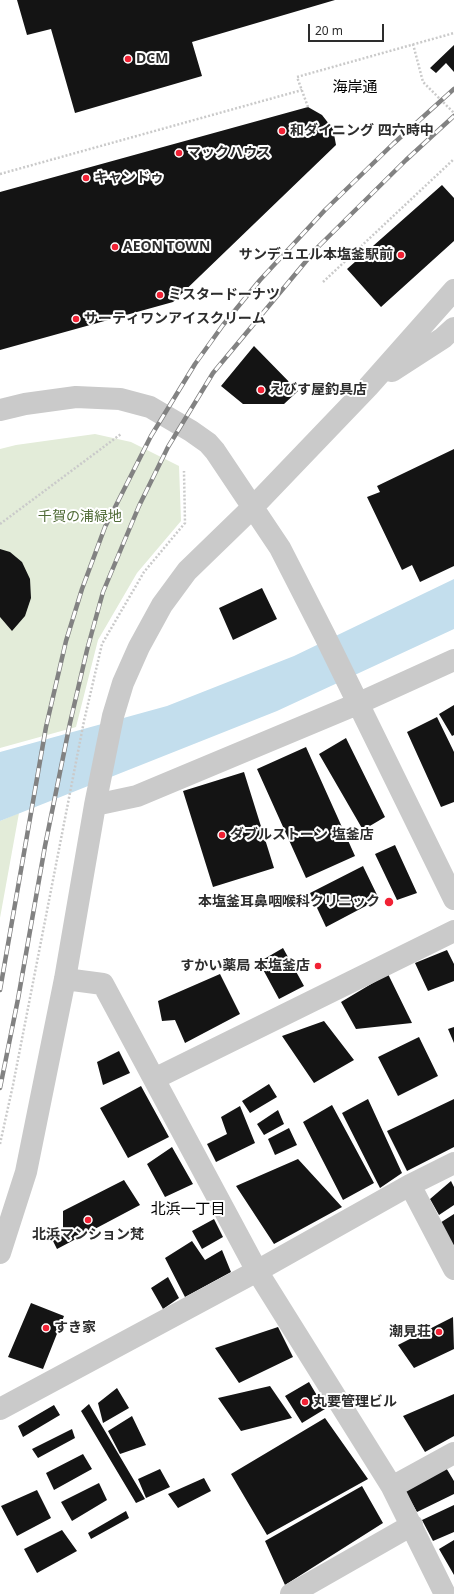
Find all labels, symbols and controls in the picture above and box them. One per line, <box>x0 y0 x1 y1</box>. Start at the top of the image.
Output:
scale bar <box>310 16 386 42</box>
text: 20 m <box>315 22 343 39</box>
place label: DCM <box>136 51 168 67</box>
marker: DCM <box>123 54 133 64</box>
district label: 海岸通 <box>333 79 377 97</box>
place label: 和ダイニング 四六時中 <box>290 123 434 139</box>
marker: 和ダイニング 四六時中 <box>277 126 287 136</box>
place label: マックハウス <box>187 145 271 161</box>
marker: マックハウス <box>174 148 184 158</box>
place label: キャンドゥ <box>94 170 164 186</box>
marker: キャンドゥ <box>81 173 91 183</box>
place label: AEON TOWN <box>123 239 210 255</box>
marker: AEON TOWN <box>110 242 120 252</box>
place label: サンデュエル本塩釜駅前 <box>239 247 393 263</box>
marker: サンデュエル本塩釜駅前 <box>396 250 406 260</box>
place label: ミスタードーナツ <box>168 287 280 303</box>
marker: ミスタードーナツ <box>155 290 165 300</box>
place label: サーティワンアイスクリーム <box>84 311 266 327</box>
marker: サーティワンアイスクリーム <box>71 314 81 324</box>
place label: えびす屋釣具店 <box>269 382 367 398</box>
marker: えびす屋釣具店 <box>256 385 266 395</box>
park label: 千賀の浦緑地 <box>38 509 122 525</box>
place label: ダブルストーン 塩釜店 <box>230 827 374 843</box>
marker: ダブルストーン 塩釜店 <box>217 830 227 840</box>
place label: 本塩釜耳鼻咽喉科クリニック <box>198 894 380 910</box>
marker: 本塩釜耳鼻咽喉科クリニック <box>383 896 395 908</box>
place label: すかい薬局 本塩釜店 <box>180 958 310 974</box>
marker: すかい薬局 本塩釜店 <box>313 961 323 971</box>
district label: 北浜一丁目 <box>151 1201 225 1219</box>
marker: 北浜マンション梵 <box>83 1215 93 1225</box>
place label: 北浜マンション梵 <box>32 1227 144 1243</box>
place label: すき家 <box>54 1320 96 1336</box>
marker: すき家 <box>41 1323 51 1333</box>
place label: 潮見荘 <box>389 1324 431 1340</box>
marker: 潮見荘 <box>434 1327 444 1337</box>
place label: 丸要管理ビル <box>313 1394 397 1410</box>
marker: 丸要管理ビル <box>300 1397 310 1407</box>

